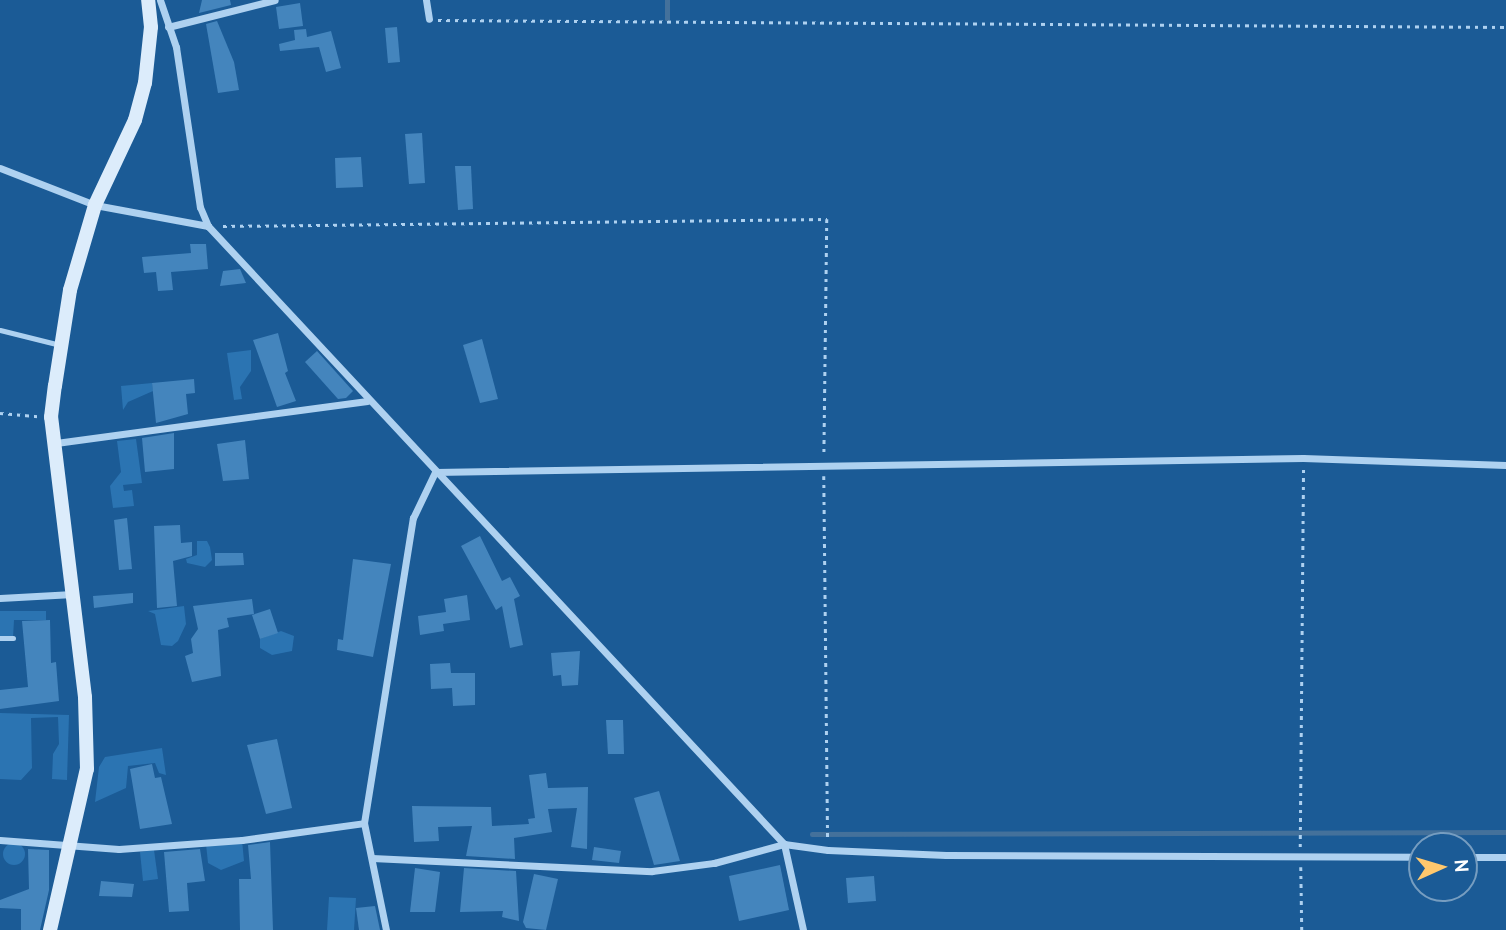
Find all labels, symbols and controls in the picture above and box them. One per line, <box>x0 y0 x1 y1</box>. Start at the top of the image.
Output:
north arrow <box>1408 832 1478 902</box>
text: N <box>1450 859 1474 873</box>

